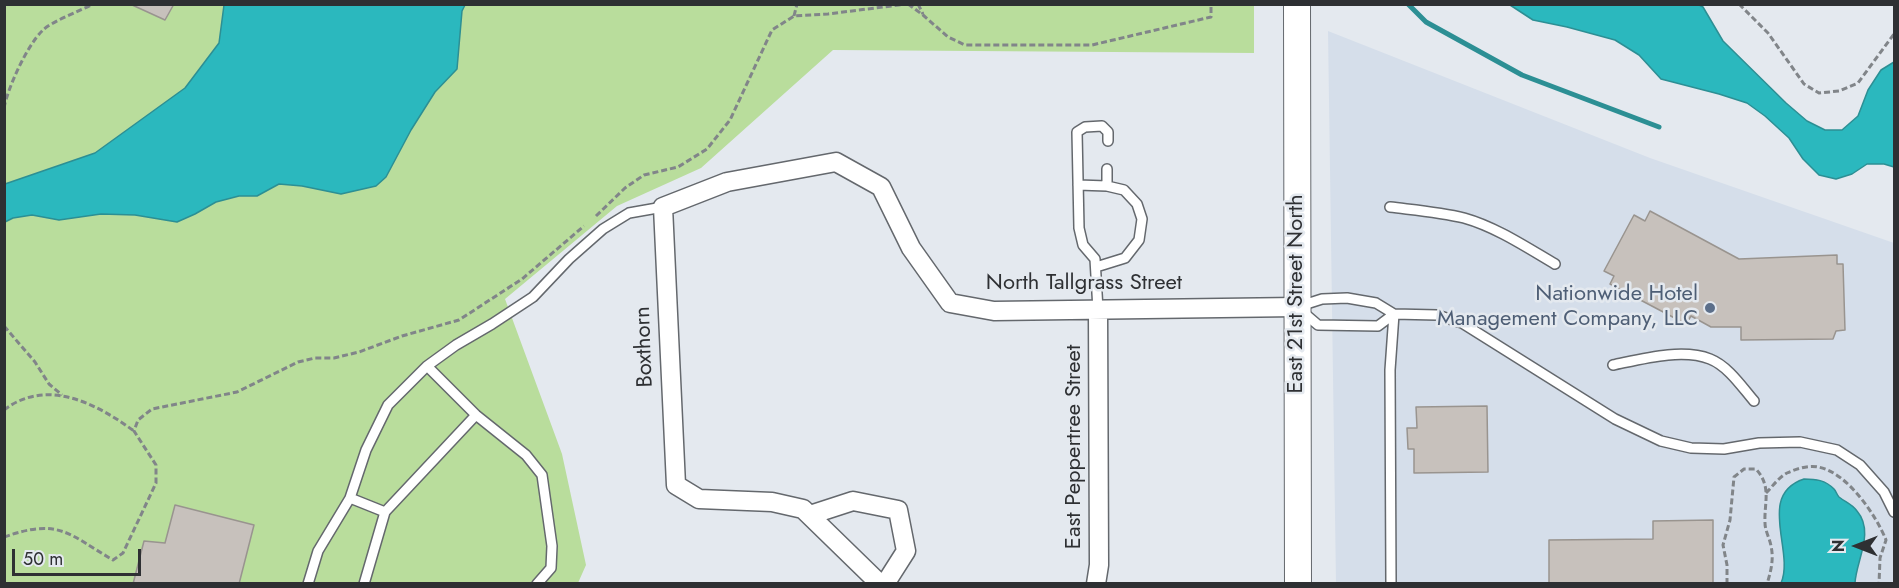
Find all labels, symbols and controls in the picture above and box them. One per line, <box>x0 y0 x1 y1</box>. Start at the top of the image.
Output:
street label: East 21st Street North <box>1284 194 1310 394</box>
street label: North Tallgrass Street <box>986 271 1182 297</box>
place label: Nationwide Hotel Management Company, LLC <box>1437 282 1698 334</box>
marker: Nationwide Hotel Management Company, LLC <box>1703 301 1717 315</box>
street label: Boxthorn <box>630 306 660 388</box>
street label: East Peppertree Street <box>1062 345 1088 549</box>
north arrow <box>1827 516 1887 576</box>
scale bar <box>15 537 144 575</box>
text: N <box>1827 540 1850 552</box>
text: 50 m <box>23 546 63 572</box>

